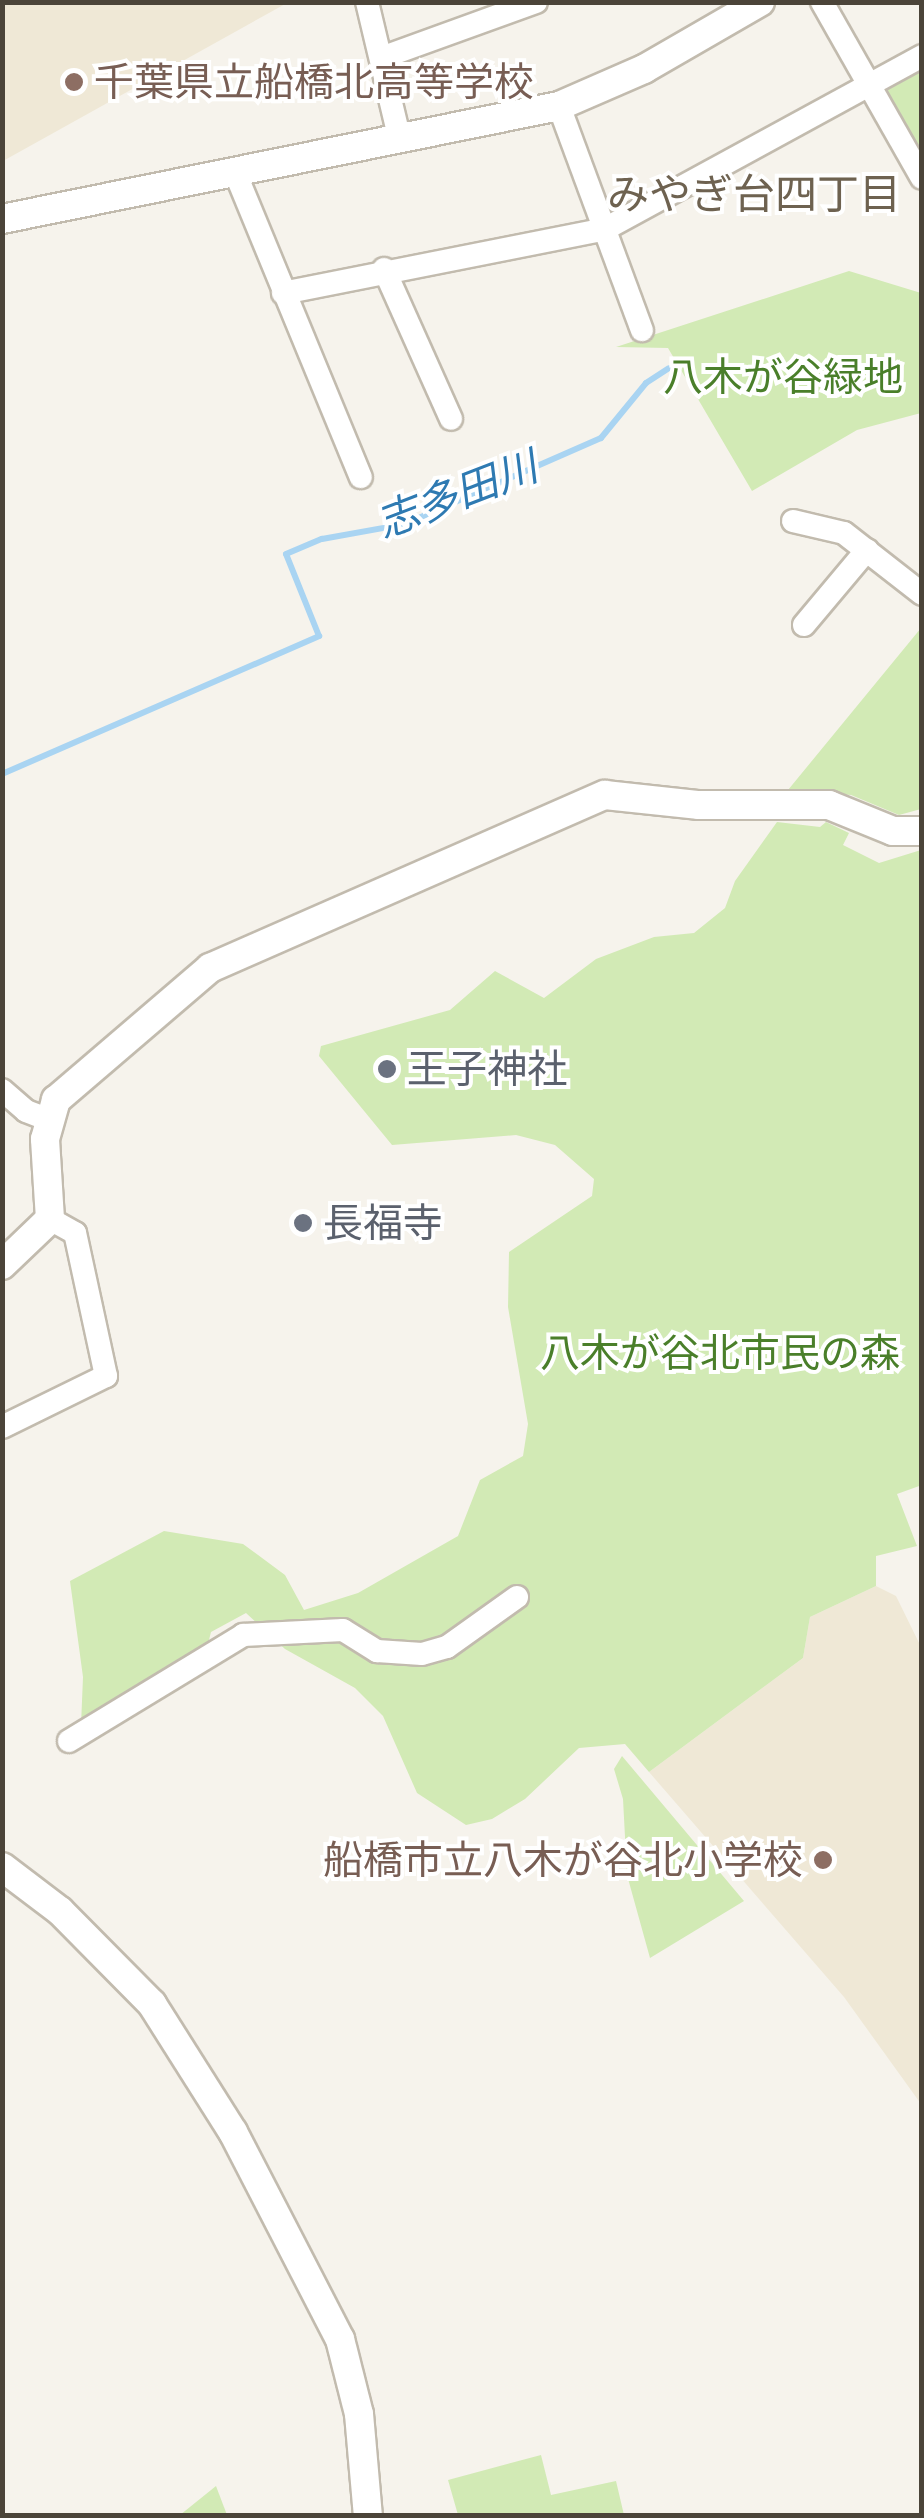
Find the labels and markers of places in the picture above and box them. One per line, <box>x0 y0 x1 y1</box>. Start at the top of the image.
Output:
place label: 千葉県立船橋北高等学校 <box>94 58 534 106</box>
marker: 千葉県立船橋北高等学校 <box>63 71 85 93</box>
place label: 王子神社 <box>407 1045 567 1093</box>
marker: 王子神社 <box>376 1058 398 1080</box>
place label: 長福寺 <box>323 1199 443 1247</box>
marker: 長福寺 <box>292 1212 314 1234</box>
place label: 船橋市立八木が谷北小学校 <box>323 1836 803 1884</box>
marker: 船橋市立八木が谷北小学校 <box>812 1849 834 1871</box>

